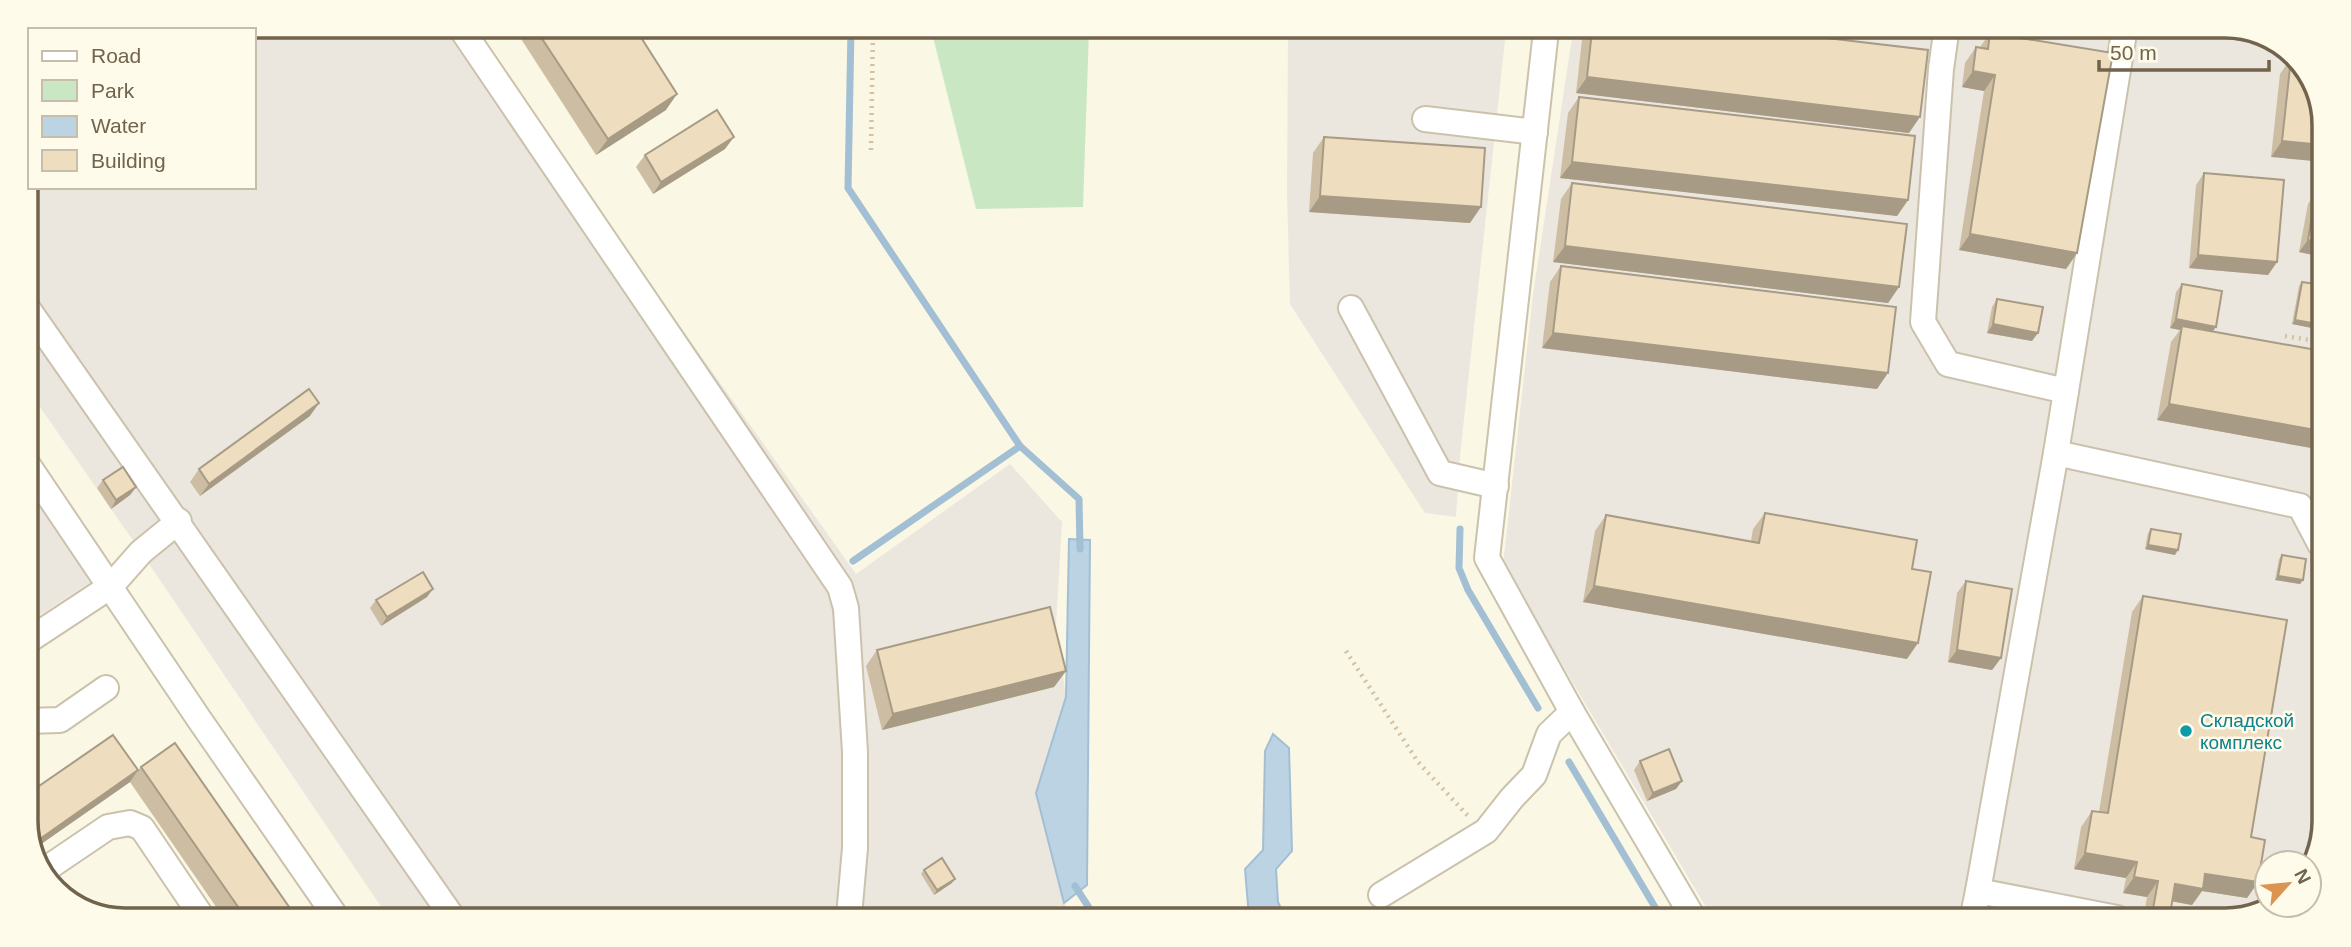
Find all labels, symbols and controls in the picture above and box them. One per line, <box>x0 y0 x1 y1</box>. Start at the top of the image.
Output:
legend <box>28 28 256 189</box>
scale bar <box>2099 28 2269 72</box>
text: 50 m <box>2110 41 2157 64</box>
text: Road <box>91 44 141 67</box>
text: Park <box>91 79 135 102</box>
text: Water <box>91 114 146 137</box>
text: Building <box>91 149 166 172</box>
place label: Складской комплекс <box>2200 710 2294 753</box>
marker: Складской комплекс <box>2178 723 2194 739</box>
north arrow <box>2253 849 2323 919</box>
text: N <box>2290 866 2315 887</box>

